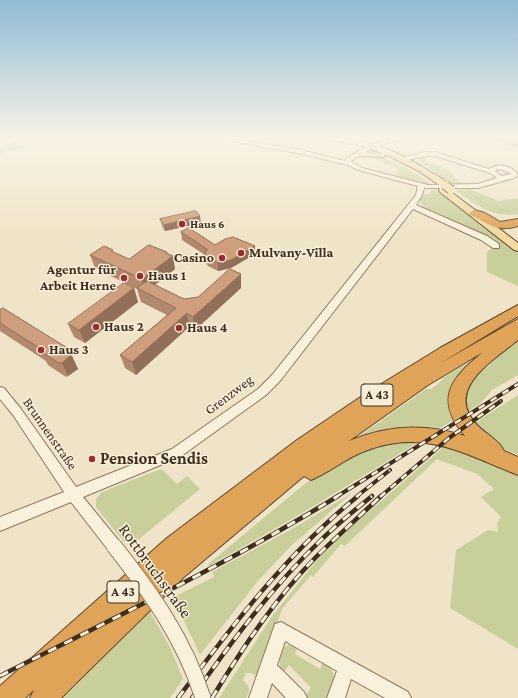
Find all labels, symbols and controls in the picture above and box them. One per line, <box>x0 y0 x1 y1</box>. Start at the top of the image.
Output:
place label: Haus 6 <box>190 217 225 231</box>
marker: Haus 6 <box>177 219 187 229</box>
place label: Mulvany-Villa <box>249 245 333 261</box>
marker: Mulvany-Villa <box>236 248 246 258</box>
place label: Casino <box>174 250 214 266</box>
marker: Casino <box>217 253 227 263</box>
place label: Agentur für Arbeit Herne <box>40 262 116 294</box>
place label: Haus 1 <box>148 268 186 284</box>
marker: Haus 1 <box>135 271 145 281</box>
marker: Agentur für Arbeit Herne <box>119 273 129 283</box>
place label: Haus 2 <box>104 319 144 335</box>
place label: Haus 4 <box>187 320 227 336</box>
marker: Haus 2 <box>91 322 101 332</box>
marker: Haus 4 <box>174 323 184 333</box>
place label: Haus 3 <box>49 342 89 358</box>
marker: Haus 3 <box>36 345 46 355</box>
street label: Grenzweg <box>202 371 256 419</box>
road number: A 43 <box>361 384 393 406</box>
street label: Brunnenstraße <box>19 395 81 473</box>
place label: Pension Sendis <box>100 449 208 469</box>
marker: Pension Sendis <box>87 454 97 464</box>
street label: Rottbruchstraße <box>114 520 196 622</box>
road number: A 43 <box>107 581 139 603</box>

